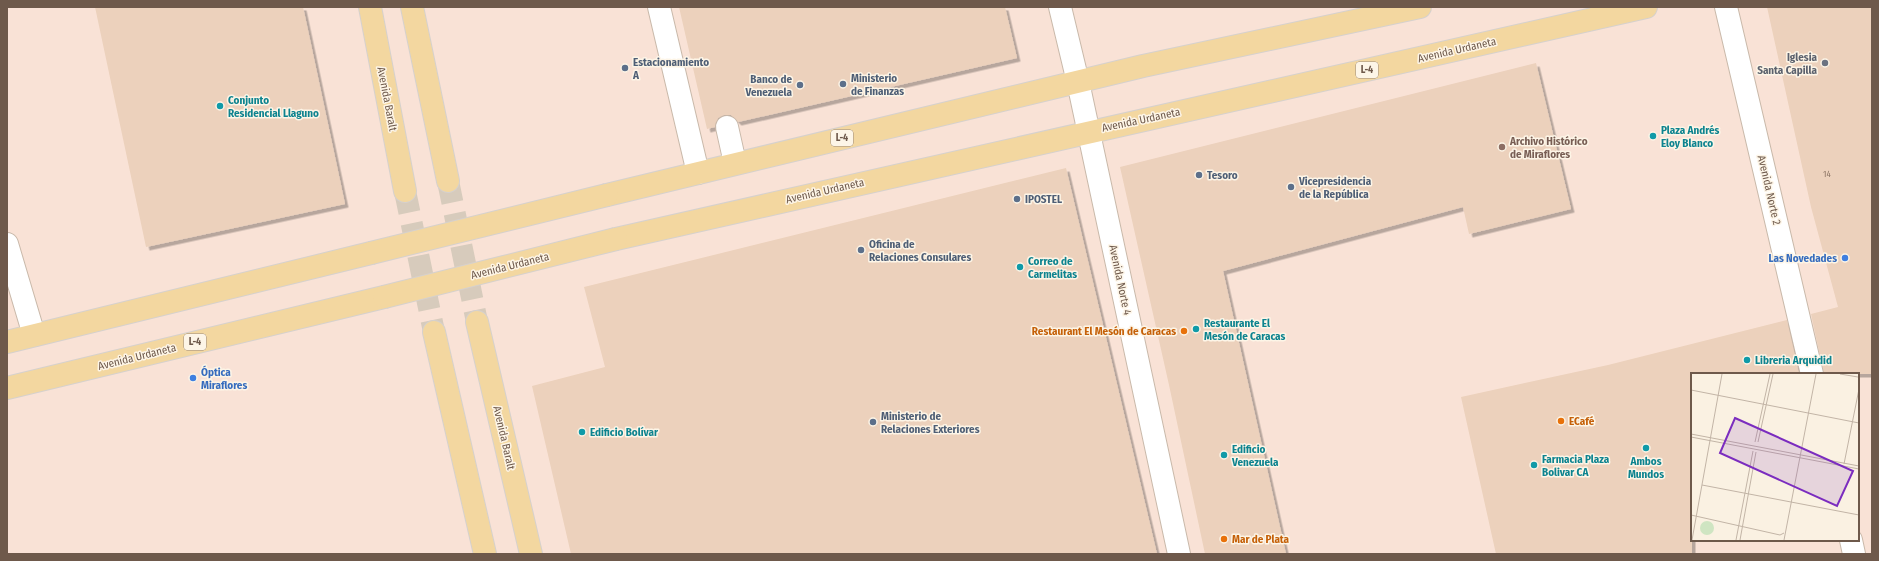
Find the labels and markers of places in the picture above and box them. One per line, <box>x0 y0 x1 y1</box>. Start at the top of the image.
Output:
place label: Iglesia Santa Capilla <box>1757 51 1818 77</box>
place label: Estacionamiento A <box>632 56 709 82</box>
marker: Iglesia Santa Capilla <box>1820 58 1830 68</box>
marker: Estacionamiento A <box>620 63 630 73</box>
place label: Ministerio de Finanzas <box>851 72 904 98</box>
place label: Banco de Venezuela <box>744 73 793 99</box>
marker: Ministerio de Finanzas <box>838 79 848 89</box>
marker: Banco de Venezuela <box>795 80 805 90</box>
place label: Conjunto Residencial Llaguno <box>228 94 319 120</box>
marker: Conjunto Residencial Llaguno <box>215 101 225 111</box>
place label: Plaza Andrés Eloy Blanco <box>1661 124 1720 150</box>
marker: Plaza Andrés Eloy Blanco <box>1648 131 1658 141</box>
place label: Archivo Histórico de Miraflores <box>1509 135 1588 161</box>
marker: Archivo Histórico de Miraflores <box>1497 142 1507 152</box>
place label: Tesoro <box>1207 169 1238 182</box>
marker: Tesoro <box>1194 170 1204 180</box>
place label: Vicepresidencia de la República <box>1298 175 1372 201</box>
marker: Vicepresidencia de la República <box>1286 182 1296 192</box>
place label: IPOSTEL <box>1025 193 1063 206</box>
marker: IPOSTEL <box>1012 194 1022 204</box>
place label: Oficina de Relaciones Consulares <box>869 238 971 264</box>
marker: Oficina de Relaciones Consulares <box>856 245 866 255</box>
place label: Las Novedades <box>1769 252 1837 265</box>
marker: Las Novedades <box>1840 253 1850 263</box>
place label: Correo de Carmelitas <box>1028 255 1077 281</box>
marker: Correo de Carmelitas <box>1015 262 1025 272</box>
place label: Restaurante El Mesón de Caracas <box>1204 317 1285 343</box>
marker: Restaurante El Mesón de Caracas <box>1191 324 1201 334</box>
place label: Restaurant El Mesón de Caracas <box>1032 325 1176 338</box>
marker: Restaurant El Mesón de Caracas <box>1179 326 1189 336</box>
place label: Libreria Arquidid <box>1755 354 1832 367</box>
marker: Libreria Arquidid <box>1742 355 1752 365</box>
place label: Óptica Miraflores <box>201 365 247 392</box>
marker: Óptica Miraflores <box>188 373 198 383</box>
place label: Ministerio de Relaciones Exteriores <box>881 410 980 436</box>
place label: ECafé <box>1569 415 1595 428</box>
marker: ECafé <box>1556 416 1566 426</box>
marker: Ministerio de Relaciones Exteriores <box>868 417 878 427</box>
place label: Edificio Bolívar <box>590 426 659 439</box>
marker: Edificio Bolívar <box>577 427 587 437</box>
place label: Edificio Venezuela <box>1231 443 1279 469</box>
marker: Ambos Mundos <box>1641 443 1651 453</box>
marker: Edificio Venezuela <box>1219 450 1229 460</box>
place label: Farmacia Plaza Bolivar CA <box>1542 453 1610 479</box>
place label: Ambos Mundos <box>1628 455 1664 481</box>
marker: Farmacia Plaza Bolivar CA <box>1529 460 1539 470</box>
place label: Mar de Plata <box>1232 533 1290 546</box>
marker: Mar de Plata <box>1219 534 1229 544</box>

